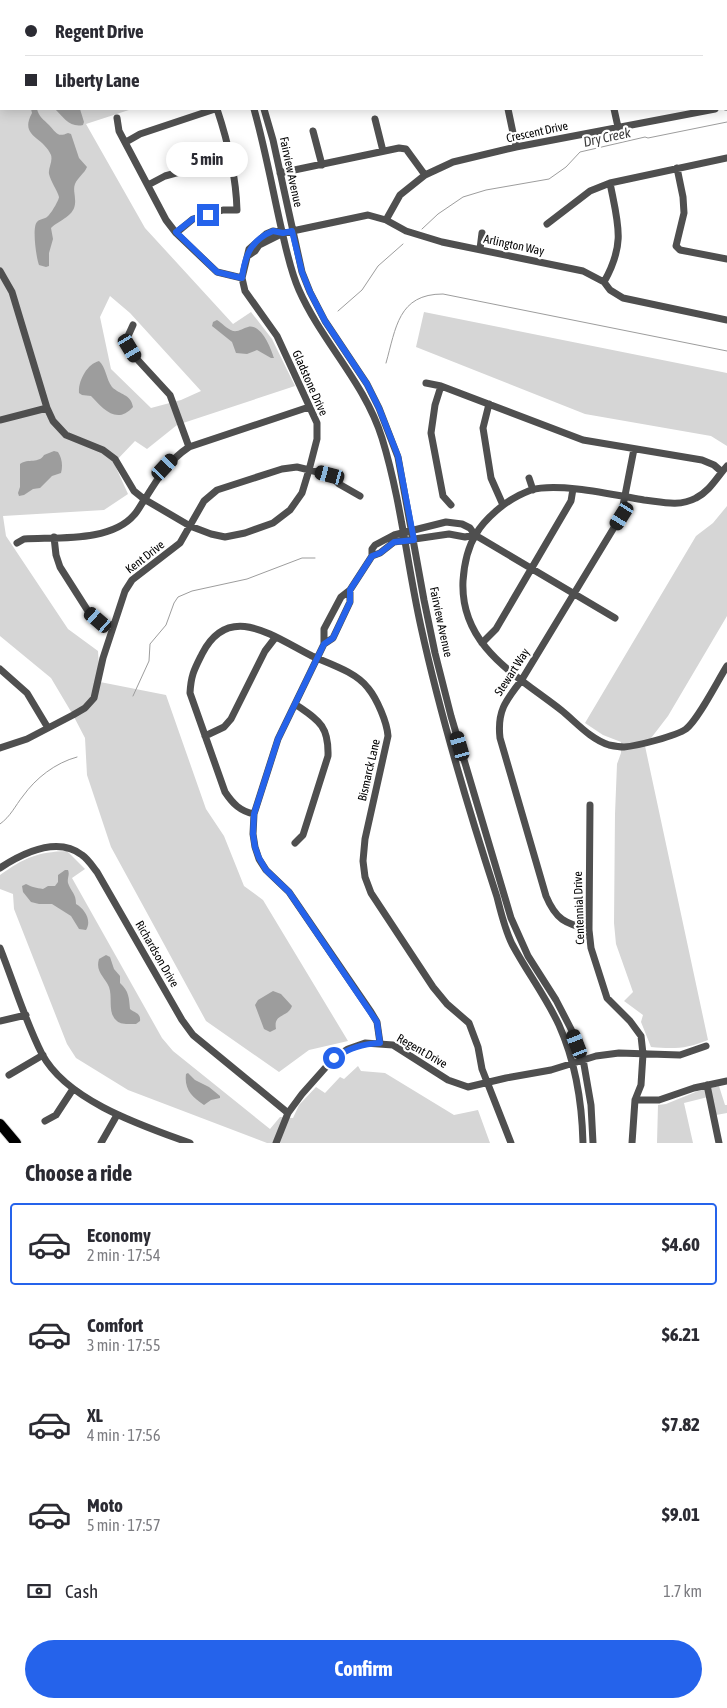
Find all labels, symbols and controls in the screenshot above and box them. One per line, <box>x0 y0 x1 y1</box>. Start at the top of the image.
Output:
text: Regent Drive <box>55 20 144 42</box>
text: Liberty Lane <box>55 69 140 91</box>
street label: Crescent Drive <box>505 119 569 145</box>
water label: Dry Creek <box>582 124 633 150</box>
street label: Fairview Avenue <box>277 136 305 208</box>
callout: 5 min <box>167 142 249 178</box>
text: 5 min <box>191 150 223 168</box>
route end <box>197 204 219 226</box>
street label: Arlington Way <box>482 232 546 258</box>
car <box>115 331 144 365</box>
street label: Gladstone Drive <box>289 348 331 418</box>
car <box>149 451 180 483</box>
car <box>313 464 346 486</box>
car <box>607 499 636 533</box>
street label: Kent Drive <box>123 538 167 576</box>
street label: Fairview Avenue <box>427 586 455 658</box>
car <box>81 604 114 636</box>
street label: Stewart Way <box>492 646 533 698</box>
car <box>448 730 471 762</box>
street label: Bismarck Lane <box>355 738 383 802</box>
street label: Centennial Drive <box>571 871 587 945</box>
street label: Richardson Drive <box>132 918 182 990</box>
car <box>564 1027 589 1061</box>
street label: Regent Drive <box>394 1031 450 1071</box>
route start <box>323 1047 345 1069</box>
text: Choose a ride <box>25 1160 132 1186</box>
icon: car <box>27 1222 72 1267</box>
text: Economy <box>87 1224 151 1246</box>
text: $4.60 <box>662 1233 700 1255</box>
text: 2 min · 17:54 <box>87 1246 160 1264</box>
icon: car <box>27 1312 72 1357</box>
text: Comfort <box>87 1314 143 1336</box>
text: $6.21 <box>662 1323 700 1345</box>
text: 3 min · 17:55 <box>87 1336 160 1354</box>
icon: car <box>27 1402 72 1447</box>
text: XL <box>87 1404 103 1426</box>
text: $7.82 <box>662 1413 700 1435</box>
text: 4 min · 17:56 <box>87 1426 160 1444</box>
icon: car <box>27 1492 72 1537</box>
text: Moto <box>87 1494 123 1516</box>
text: $9.01 <box>662 1503 700 1525</box>
text: 5 min · 17:57 <box>87 1516 160 1534</box>
icon: cash <box>25 1577 53 1605</box>
text: Cash <box>65 1580 98 1602</box>
text: 1.7 km <box>663 1582 702 1600</box>
button: Confirm <box>25 1640 702 1698</box>

